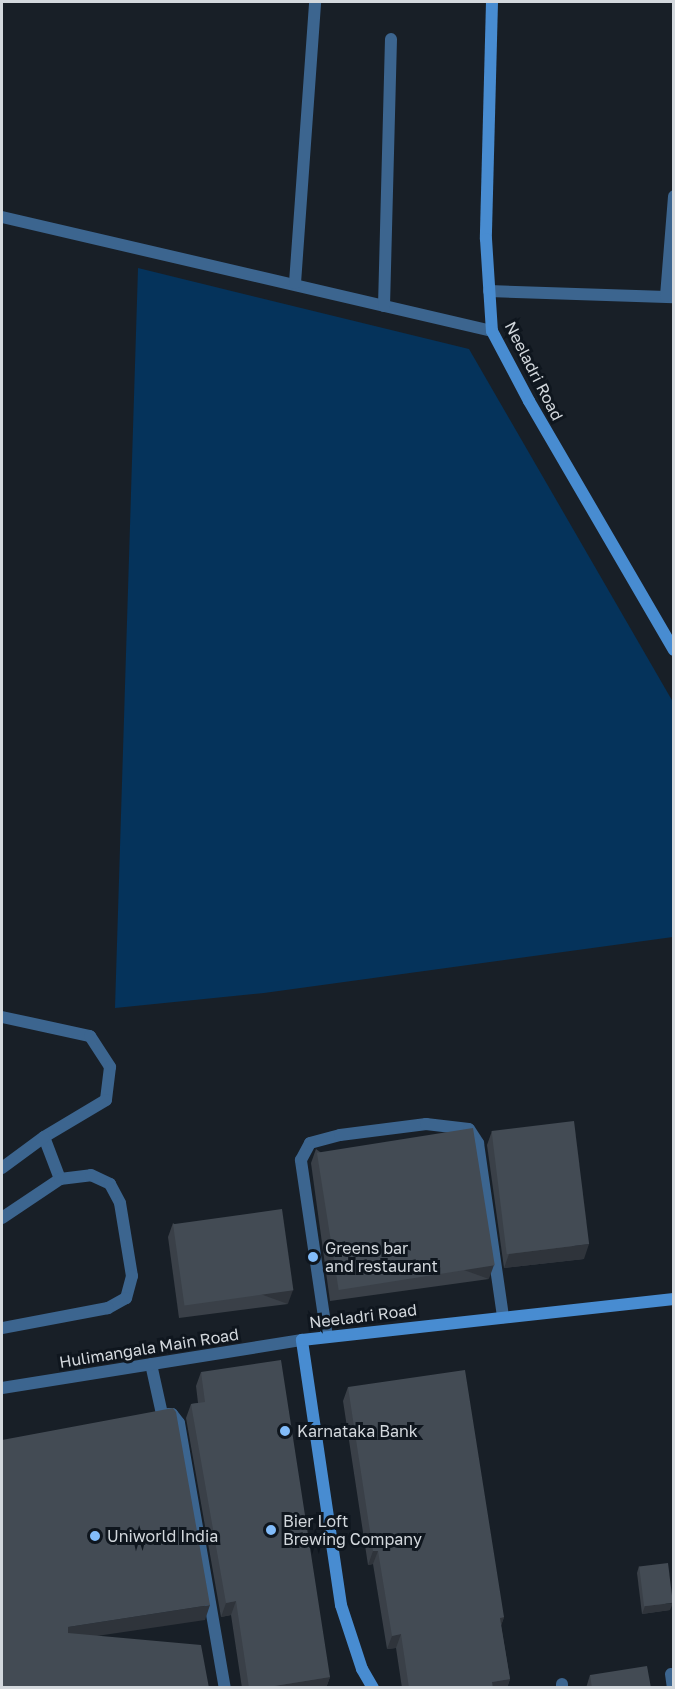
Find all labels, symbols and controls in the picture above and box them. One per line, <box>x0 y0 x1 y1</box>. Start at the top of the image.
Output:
street label: Neeladri Road <box>501 318 567 424</box>
place label: Greens bar and restaurant <box>325 1238 438 1276</box>
marker: Greens bar and restaurant <box>306 1250 320 1264</box>
street label: Neeladri Road <box>308 1300 418 1332</box>
street label: Hulimangala Main Road <box>58 1324 240 1372</box>
place label: Karnataka Bank <box>297 1421 418 1441</box>
marker: Karnataka Bank <box>278 1424 292 1438</box>
place label: Bier Loft Brewing Company <box>283 1511 422 1549</box>
marker: Bier Loft Brewing Company <box>264 1523 278 1537</box>
place label: Uniworld India <box>107 1526 218 1546</box>
marker: Uniworld India <box>88 1529 102 1543</box>

